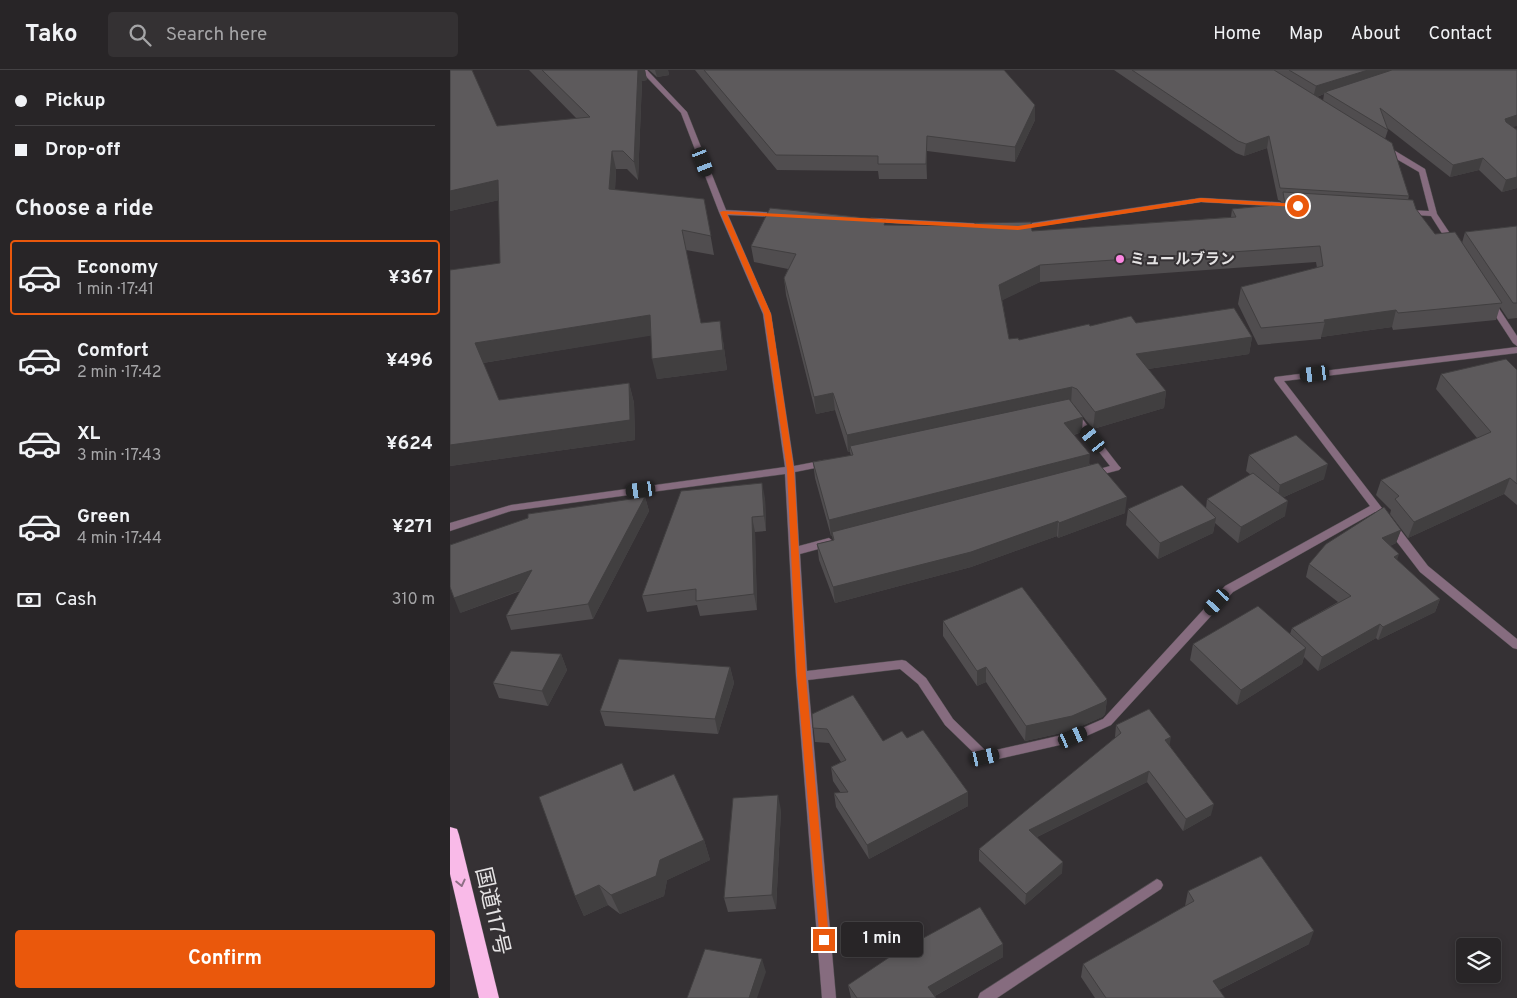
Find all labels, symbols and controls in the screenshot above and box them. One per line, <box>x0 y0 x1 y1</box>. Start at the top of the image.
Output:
search box <box>108 12 458 57</box>
text: Tako <box>25 20 78 50</box>
icon: search <box>126 21 154 49</box>
text: Search here <box>166 23 267 47</box>
text: Home <box>1213 23 1261 46</box>
text: Map <box>1289 23 1323 46</box>
text: About <box>1351 23 1400 46</box>
text: Contact <box>1428 23 1492 46</box>
text: Pickup <box>45 89 105 113</box>
text: Drop-off <box>45 138 120 162</box>
car <box>690 145 715 179</box>
route start <box>1287 195 1309 217</box>
text: Choose a ride <box>15 196 153 223</box>
place label: ミュールブラン <box>1130 250 1235 270</box>
marker: ミュールブラン <box>1114 253 1126 265</box>
icon: car <box>17 255 62 300</box>
text: Economy <box>77 256 158 280</box>
text: ¥367 <box>388 266 433 290</box>
text: 1 min · 17:41 <box>77 280 154 300</box>
icon: car <box>17 338 62 383</box>
text: Comfort <box>77 339 149 363</box>
text: ¥496 <box>386 349 433 373</box>
text: 2 min · 17:42 <box>77 363 162 383</box>
car <box>1299 365 1330 383</box>
icon: car <box>17 421 62 466</box>
text: XL <box>77 422 100 446</box>
car <box>1077 423 1108 455</box>
text: ¥624 <box>386 432 433 456</box>
text: 3 min · 17:43 <box>77 446 161 466</box>
car <box>625 480 656 500</box>
icon: car <box>17 504 62 549</box>
text: Green <box>77 505 130 529</box>
text: ¥271 <box>392 515 433 539</box>
text: 4 min · 17:44 <box>77 529 162 549</box>
icon: cash <box>15 586 43 614</box>
car <box>1201 586 1232 618</box>
text: Cash <box>55 588 97 612</box>
text: 310 m <box>392 590 435 610</box>
car <box>1056 724 1089 750</box>
car <box>968 746 1001 768</box>
street label: 国道117号 <box>468 865 515 958</box>
one-way arrow <box>455 878 466 887</box>
callout: 1 min <box>842 922 924 958</box>
route end <box>813 929 835 951</box>
text: 1 min <box>863 929 901 949</box>
button: Confirm <box>15 930 435 988</box>
map controls <box>1456 938 1501 983</box>
button: layers <box>1456 938 1501 983</box>

